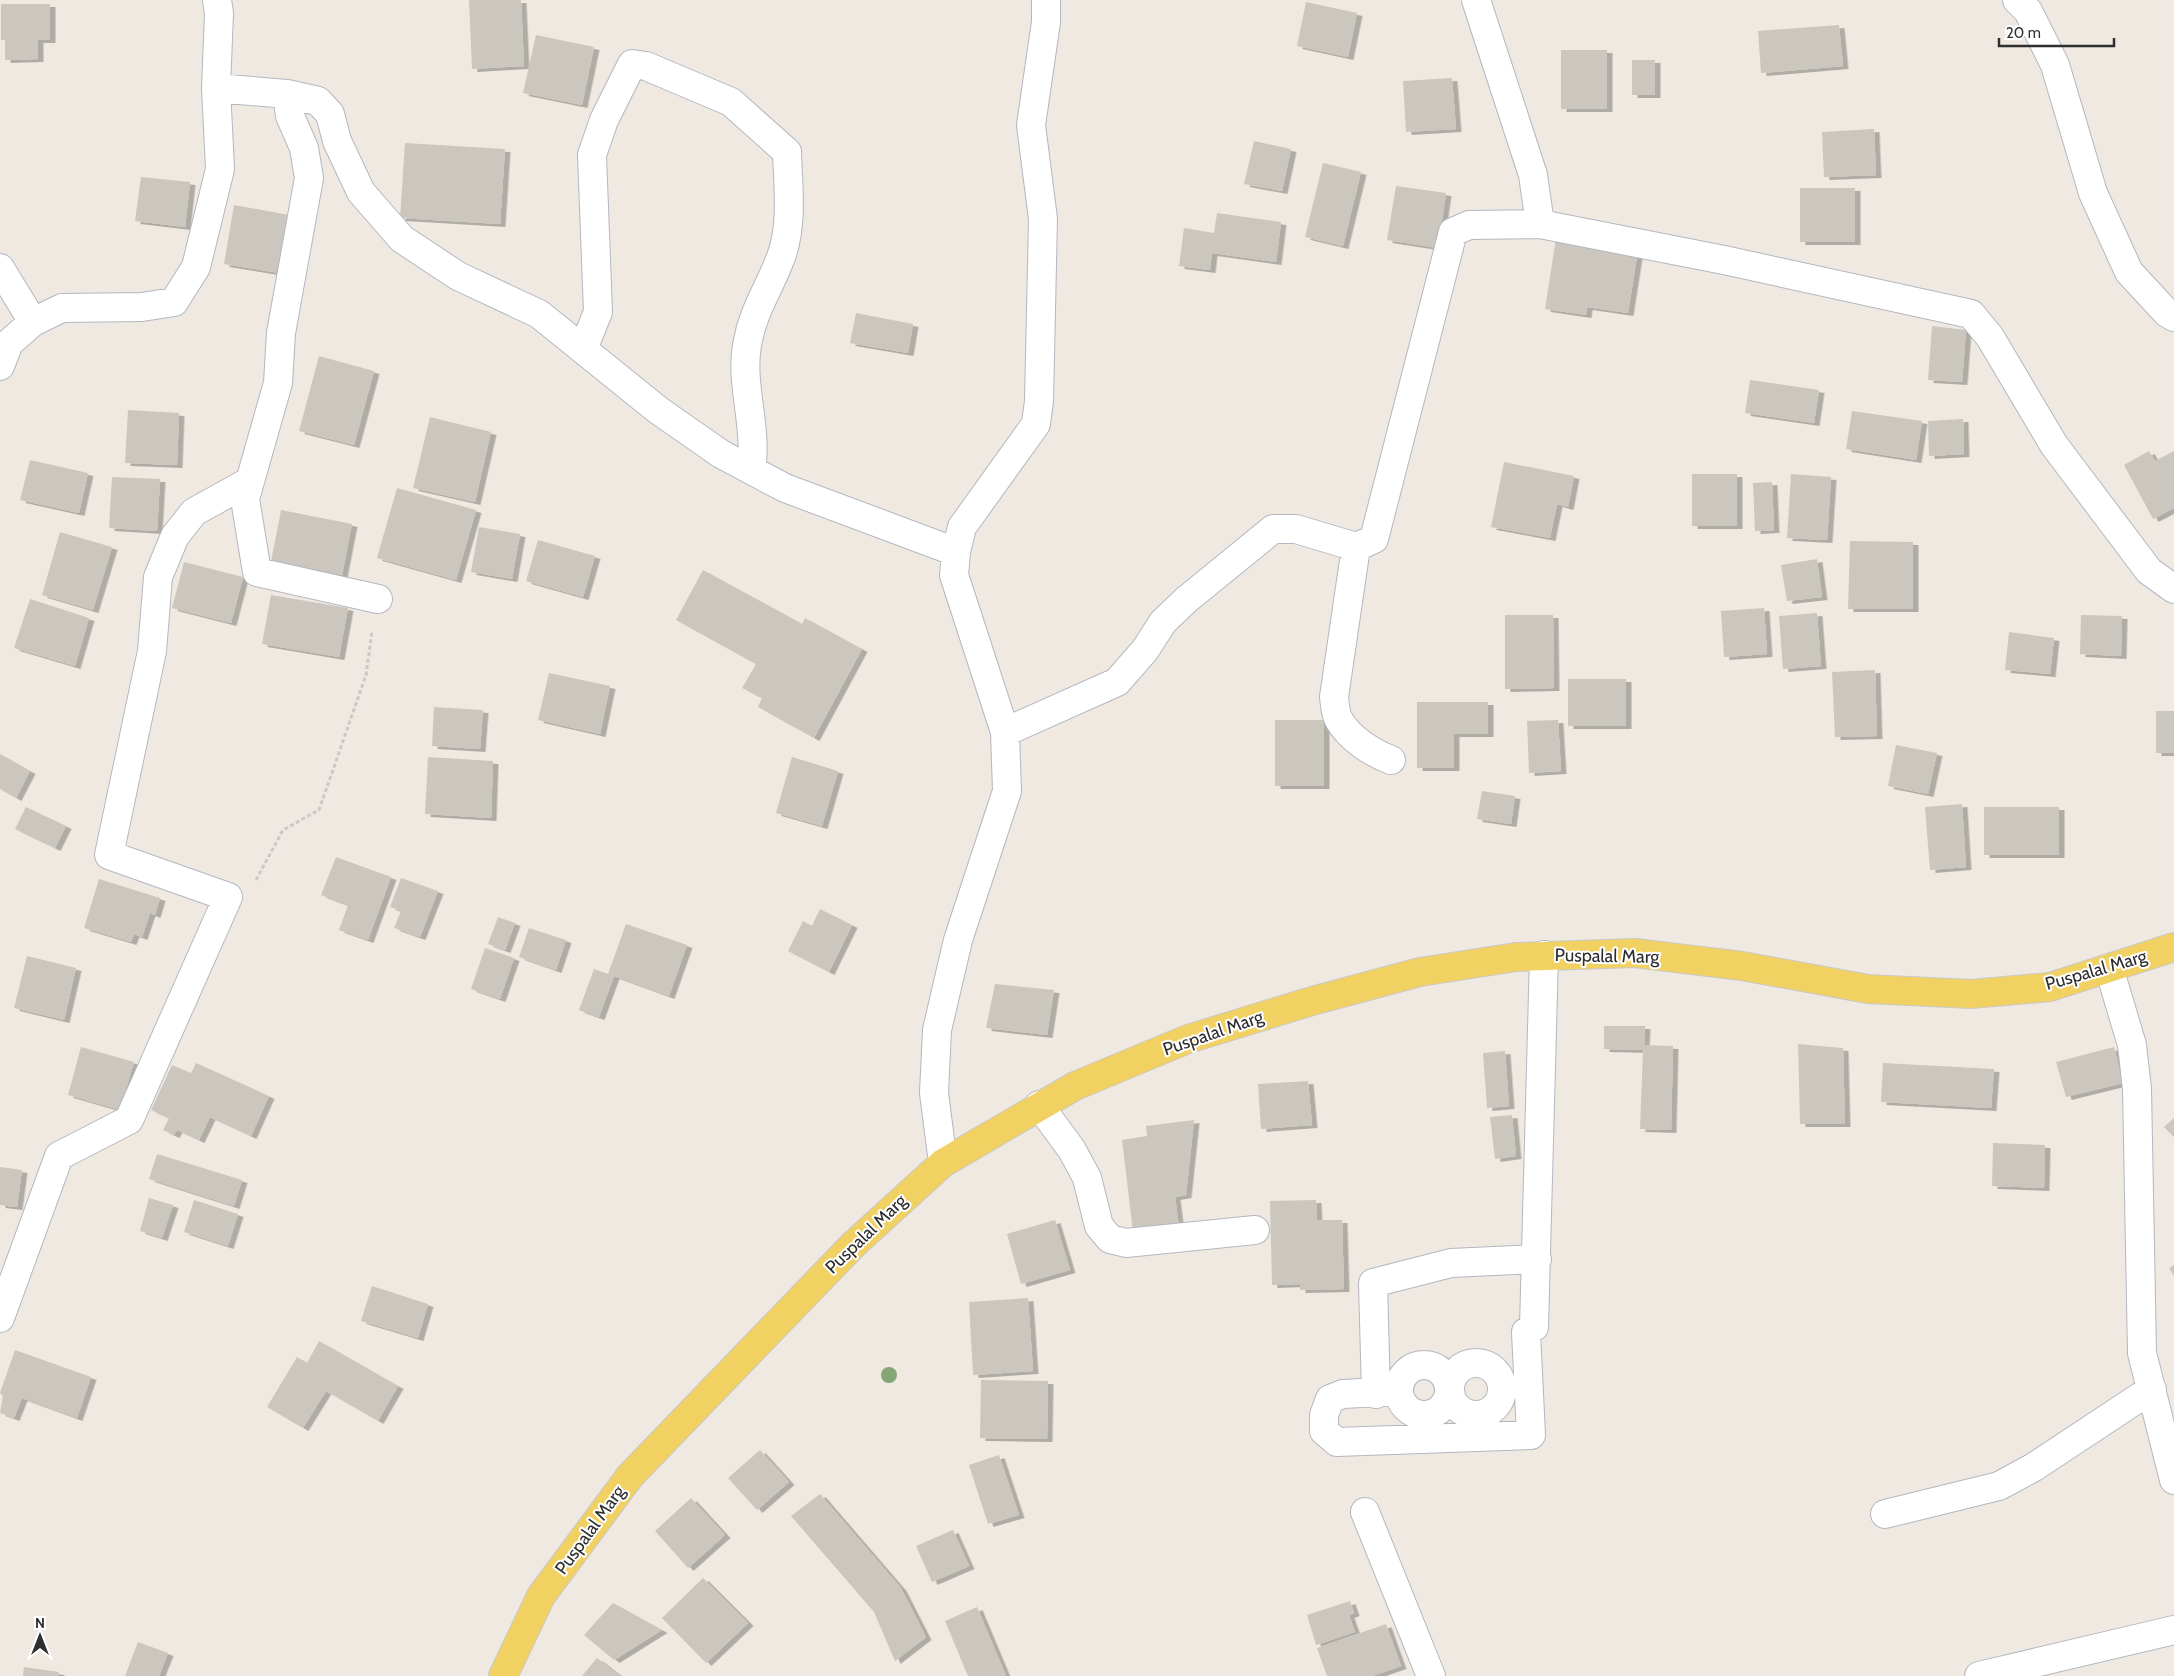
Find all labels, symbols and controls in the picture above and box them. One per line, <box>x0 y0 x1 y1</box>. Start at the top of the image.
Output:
scale bar <box>1999 15 2114 47</box>
text: 20 m <box>2006 24 2041 42</box>
street label: Puspalal Marg <box>1555 944 1661 968</box>
street label: Puspalal Marg <box>2043 945 2150 995</box>
street label: Puspalal Marg <box>1160 1005 1267 1060</box>
street label: Puspalal Marg <box>821 1189 912 1278</box>
street label: Puspalal Marg <box>550 1480 630 1579</box>
north arrow <box>15 1611 65 1661</box>
text: N <box>35 1614 45 1632</box>

